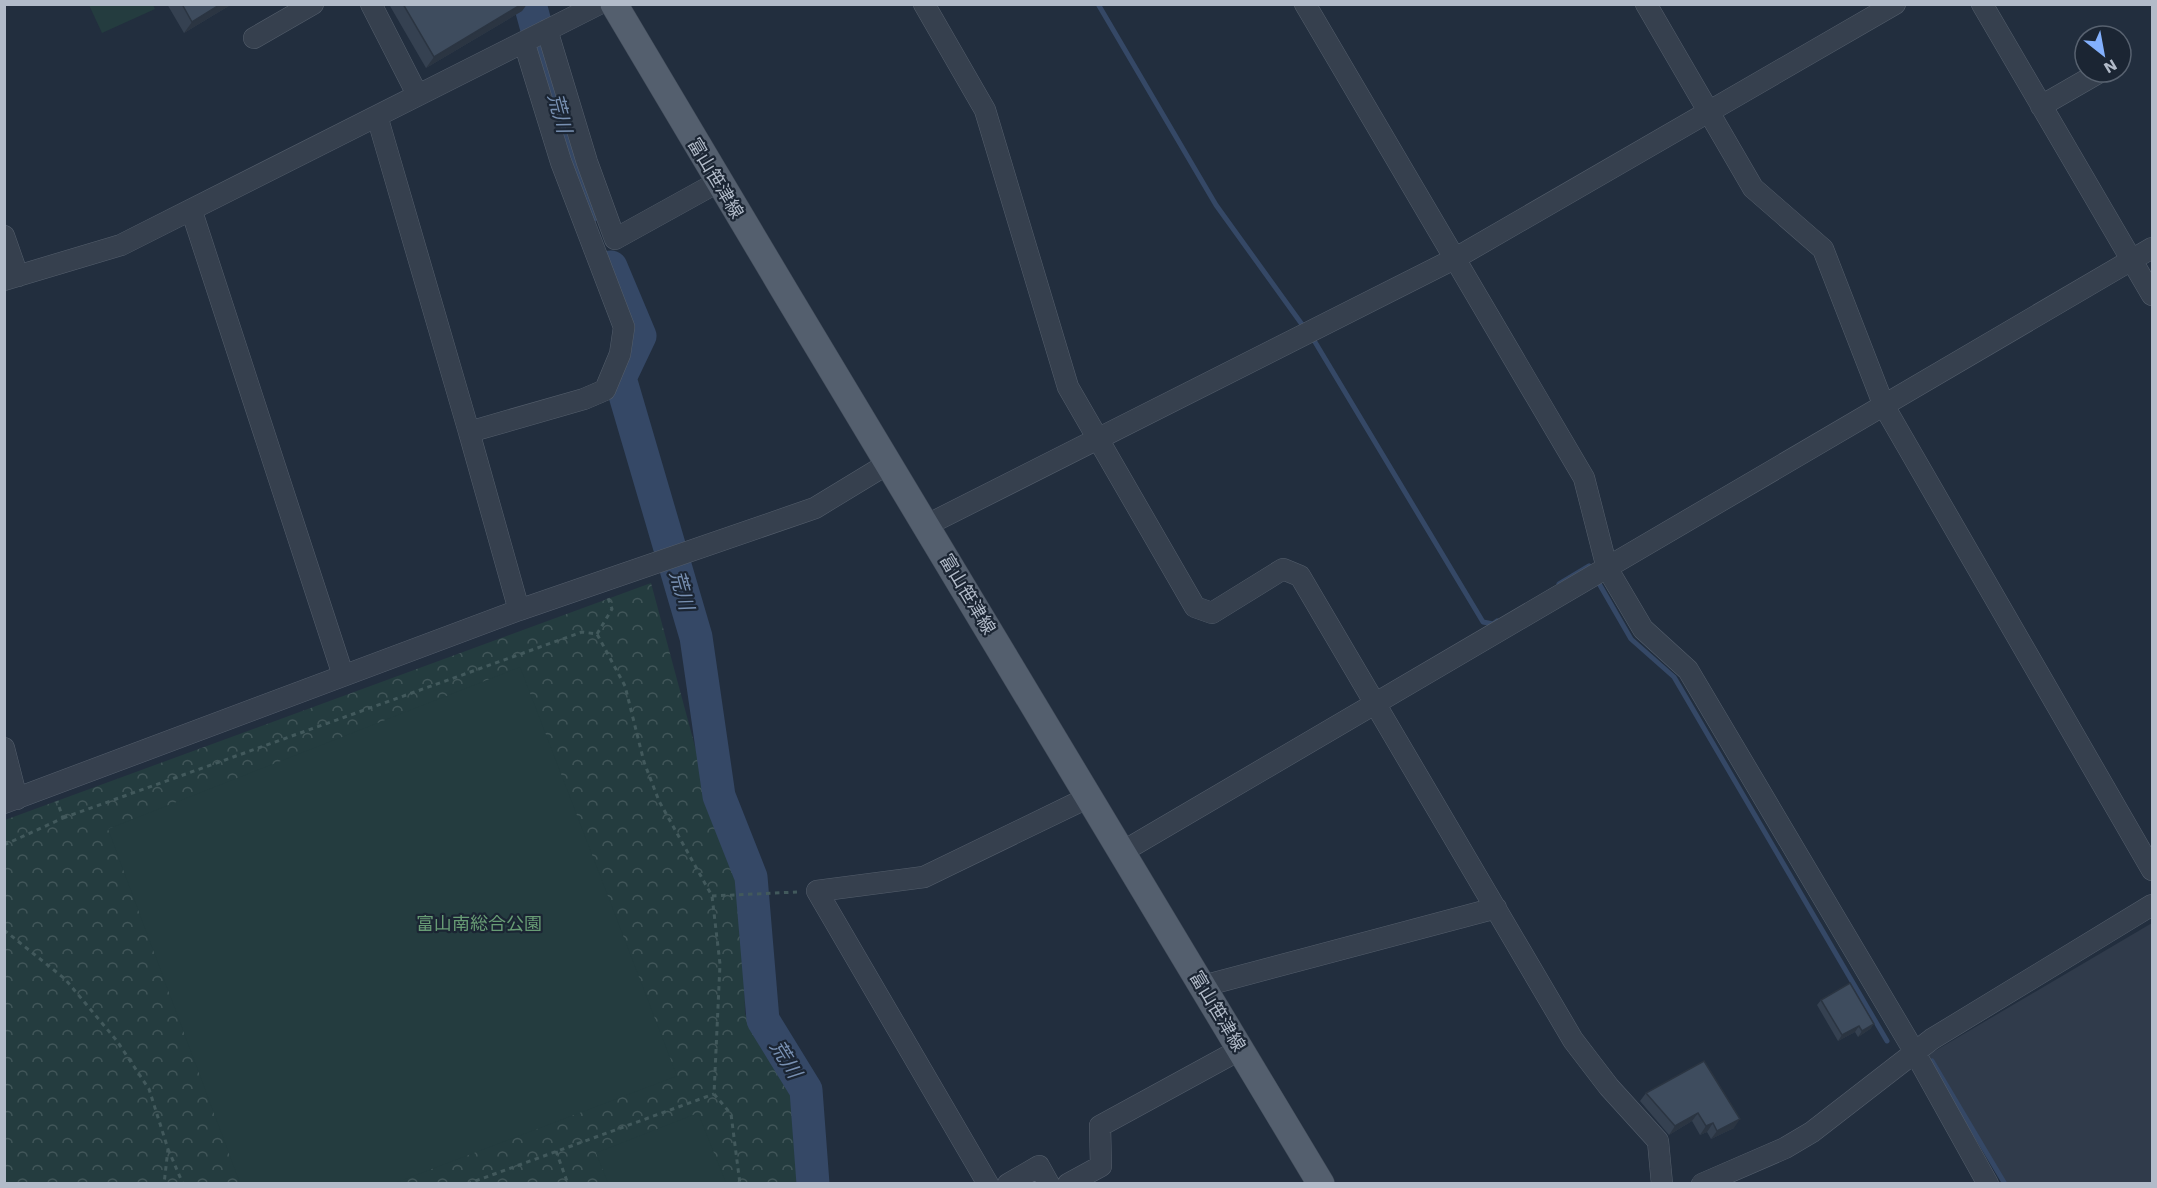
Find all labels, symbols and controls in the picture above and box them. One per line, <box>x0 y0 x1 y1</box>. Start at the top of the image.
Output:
north arrow <box>2073 24 2133 84</box>
text: N <box>2100 55 2120 78</box>
water label: 荒川 <box>543 91 577 137</box>
street label: 富山笹津線 <box>684 134 748 222</box>
street label: 富山笹津線 <box>936 550 1000 638</box>
water label: 荒川 <box>665 567 700 614</box>
park label: 富山南総合公園 <box>416 913 542 934</box>
street label: 富山笹津線 <box>1186 967 1250 1055</box>
water label: 荒川 <box>765 1036 808 1084</box>

